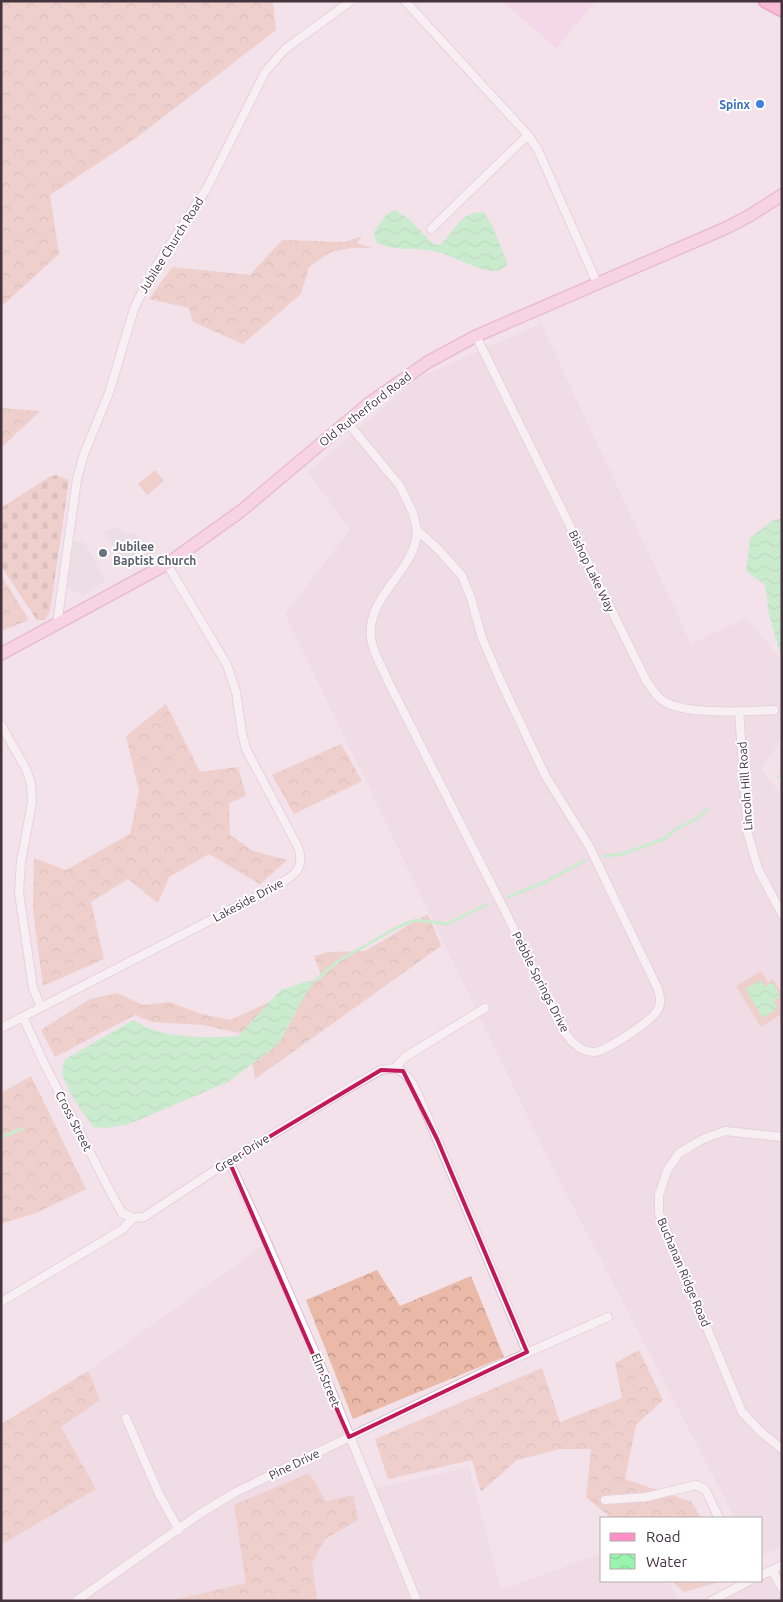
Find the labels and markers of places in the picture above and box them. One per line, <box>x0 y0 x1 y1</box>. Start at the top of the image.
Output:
place label: Spinx <box>719 98 750 111</box>
marker: Spinx <box>754 98 766 110</box>
place label: Jubilee Baptist Church <box>113 540 196 567</box>
marker: Jubilee Baptist Church <box>97 547 109 559</box>

